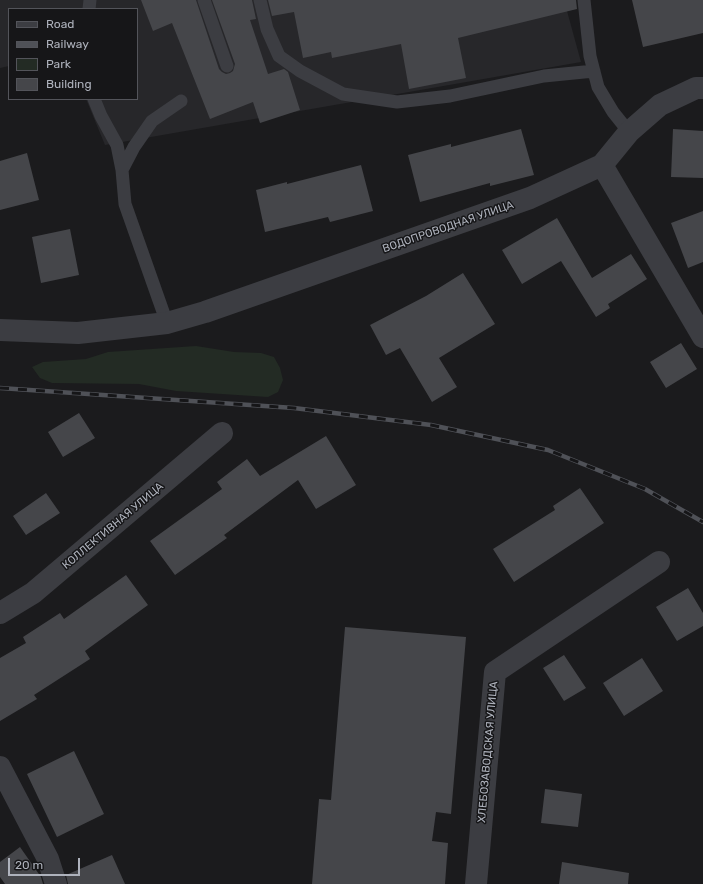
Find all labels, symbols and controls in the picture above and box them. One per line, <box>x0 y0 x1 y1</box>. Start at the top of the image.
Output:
legend <box>8 8 138 100</box>
text: Road <box>46 17 74 31</box>
text: Railway <box>46 37 89 51</box>
text: Park <box>46 57 71 71</box>
text: Building <box>46 77 92 91</box>
street label: ВОДОПРОВОДНАЯ УЛИЦА <box>381 198 515 256</box>
street label: КОЛЛЕКТИВНАЯ УЛИЦА <box>60 480 166 572</box>
street label: ХЛЕБОЗАВОДСКАЯ УЛИЦА <box>475 681 501 823</box>
scale bar <box>10 850 82 876</box>
text: 20 m <box>15 858 43 872</box>

